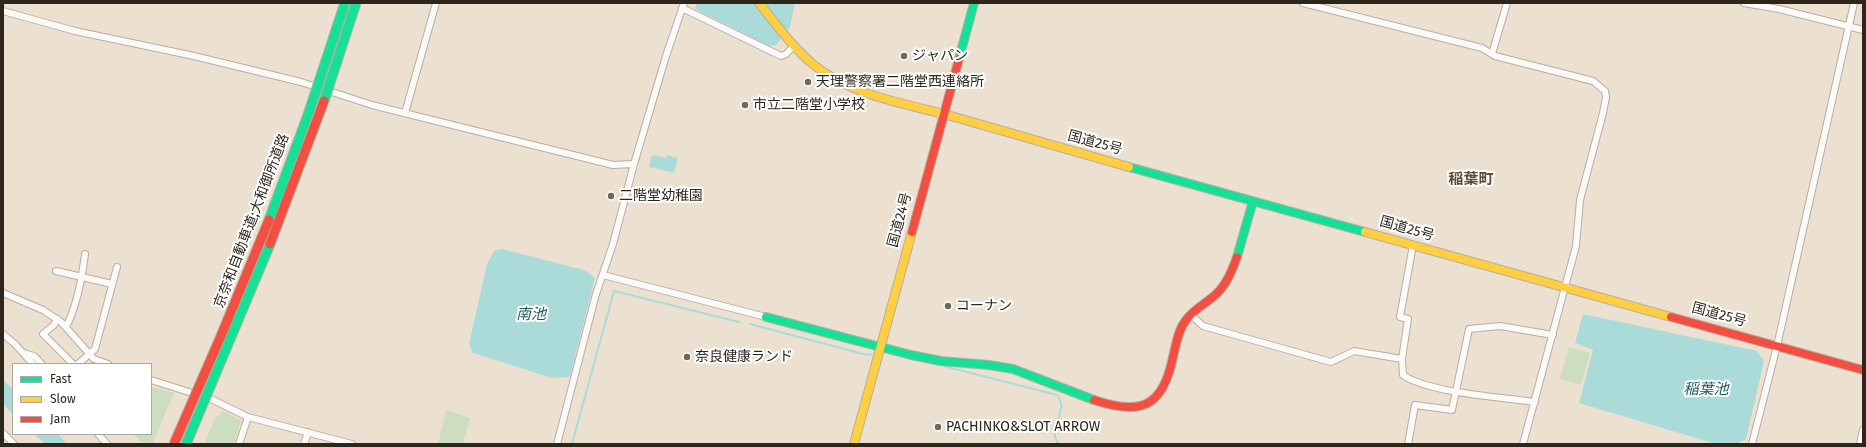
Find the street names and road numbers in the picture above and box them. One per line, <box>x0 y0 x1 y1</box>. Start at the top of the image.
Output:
street label: 国道25号 <box>1066 128 1124 158</box>
street label: 京奈和自動車道;大和御所道路 <box>211 131 293 311</box>
street label: 国道24号 <box>885 191 915 249</box>
street label: 国道25号 <box>1378 213 1436 245</box>
street label: 国道25号 <box>1690 300 1748 330</box>

